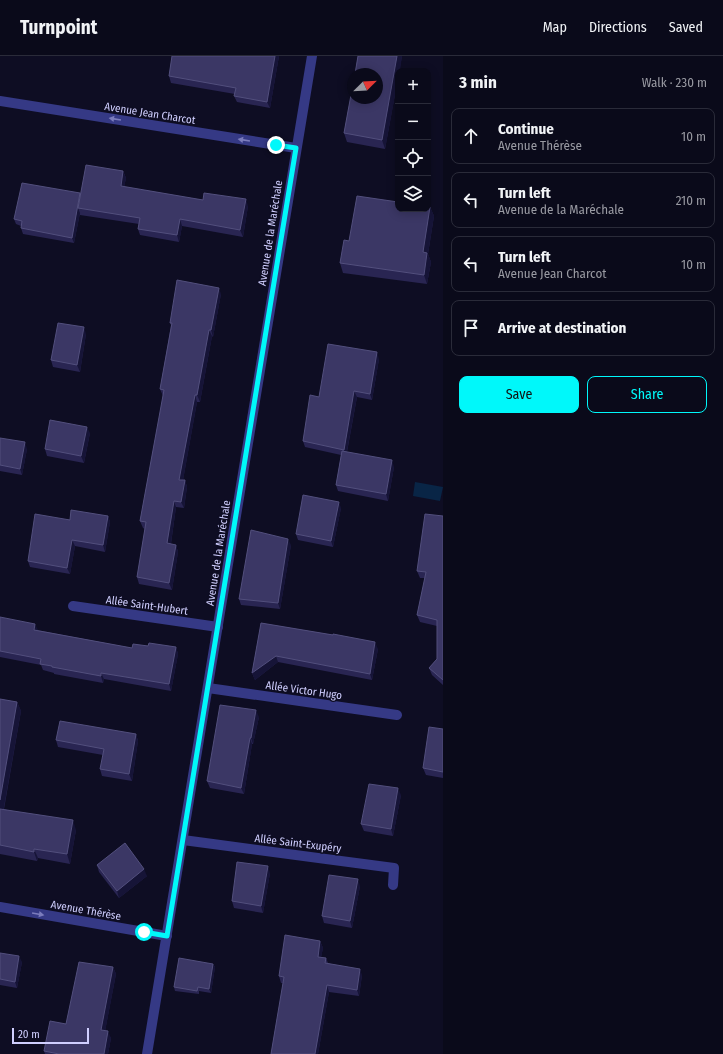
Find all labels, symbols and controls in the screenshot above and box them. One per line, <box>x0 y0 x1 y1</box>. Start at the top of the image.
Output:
text: Turnpoint <box>20 16 97 39</box>
text: Map <box>543 19 567 36</box>
text: Directions <box>589 19 647 36</box>
text: Saved <box>669 19 703 36</box>
north arrow <box>347 68 383 104</box>
map controls <box>395 68 431 212</box>
button: + <box>395 68 431 104</box>
text: 3 min <box>459 72 497 93</box>
text: Walk · 230 m <box>642 75 707 90</box>
street label: Avenue Jean Charcot <box>104 100 197 127</box>
button: − <box>395 104 431 140</box>
one-way arrow <box>109 116 121 122</box>
text: Continue <box>498 120 554 138</box>
icon: ahead <box>460 125 482 147</box>
text: 10 m <box>681 129 706 144</box>
route end <box>267 136 285 154</box>
one-way arrow <box>238 137 250 143</box>
text: Avenue Thérèse <box>498 138 582 153</box>
button: locate <box>395 140 431 176</box>
button: layers <box>395 176 431 212</box>
street label: Avenue de la Maréchale <box>256 179 285 287</box>
text: Turn left <box>498 184 551 202</box>
icon: left <box>460 189 482 211</box>
text: 210 m <box>676 193 706 208</box>
text: Avenue de la Maréchale <box>498 202 624 217</box>
text: Turn left <box>498 248 551 266</box>
icon: left <box>460 253 482 275</box>
text: 10 m <box>681 257 706 272</box>
text: Avenue Jean Charcot <box>498 266 607 281</box>
icon: arrive <box>460 317 482 339</box>
text: Arrive at destination <box>498 319 626 337</box>
button: Save <box>459 376 579 413</box>
button: Share <box>587 376 707 413</box>
street label: Avenue de la Maréchale <box>204 499 233 607</box>
street label: Allée Saint-Hubert <box>105 593 189 618</box>
street label: Allée Victor Hugo <box>265 679 343 702</box>
street label: Allée Saint-Exupéry <box>254 832 342 855</box>
street label: Avenue Thérèse <box>50 898 122 923</box>
one-way arrow <box>32 911 45 917</box>
route start <box>135 923 153 941</box>
scale bar <box>12 1026 89 1045</box>
text: 20 m <box>18 1028 40 1041</box>

